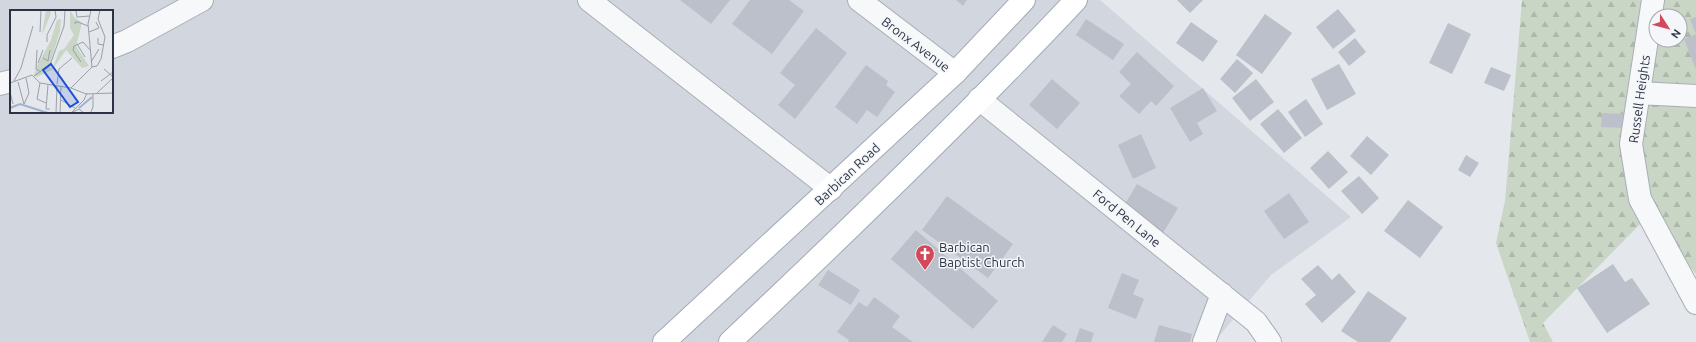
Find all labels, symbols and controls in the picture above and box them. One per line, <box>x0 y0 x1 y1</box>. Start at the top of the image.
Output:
north arrow <box>1648 8 1688 48</box>
inset map <box>10 10 113 113</box>
street label: Bronx Avenue <box>879 14 953 74</box>
text: N <box>1669 27 1683 41</box>
street label: Russell Heights <box>1626 54 1652 144</box>
street label: Barbican Road <box>812 140 882 208</box>
street label: Ford Pen Lane <box>1090 186 1164 250</box>
place label: Barbican Baptist Church <box>939 240 1025 269</box>
church icon: Barbican Baptist Church <box>914 243 936 271</box>

